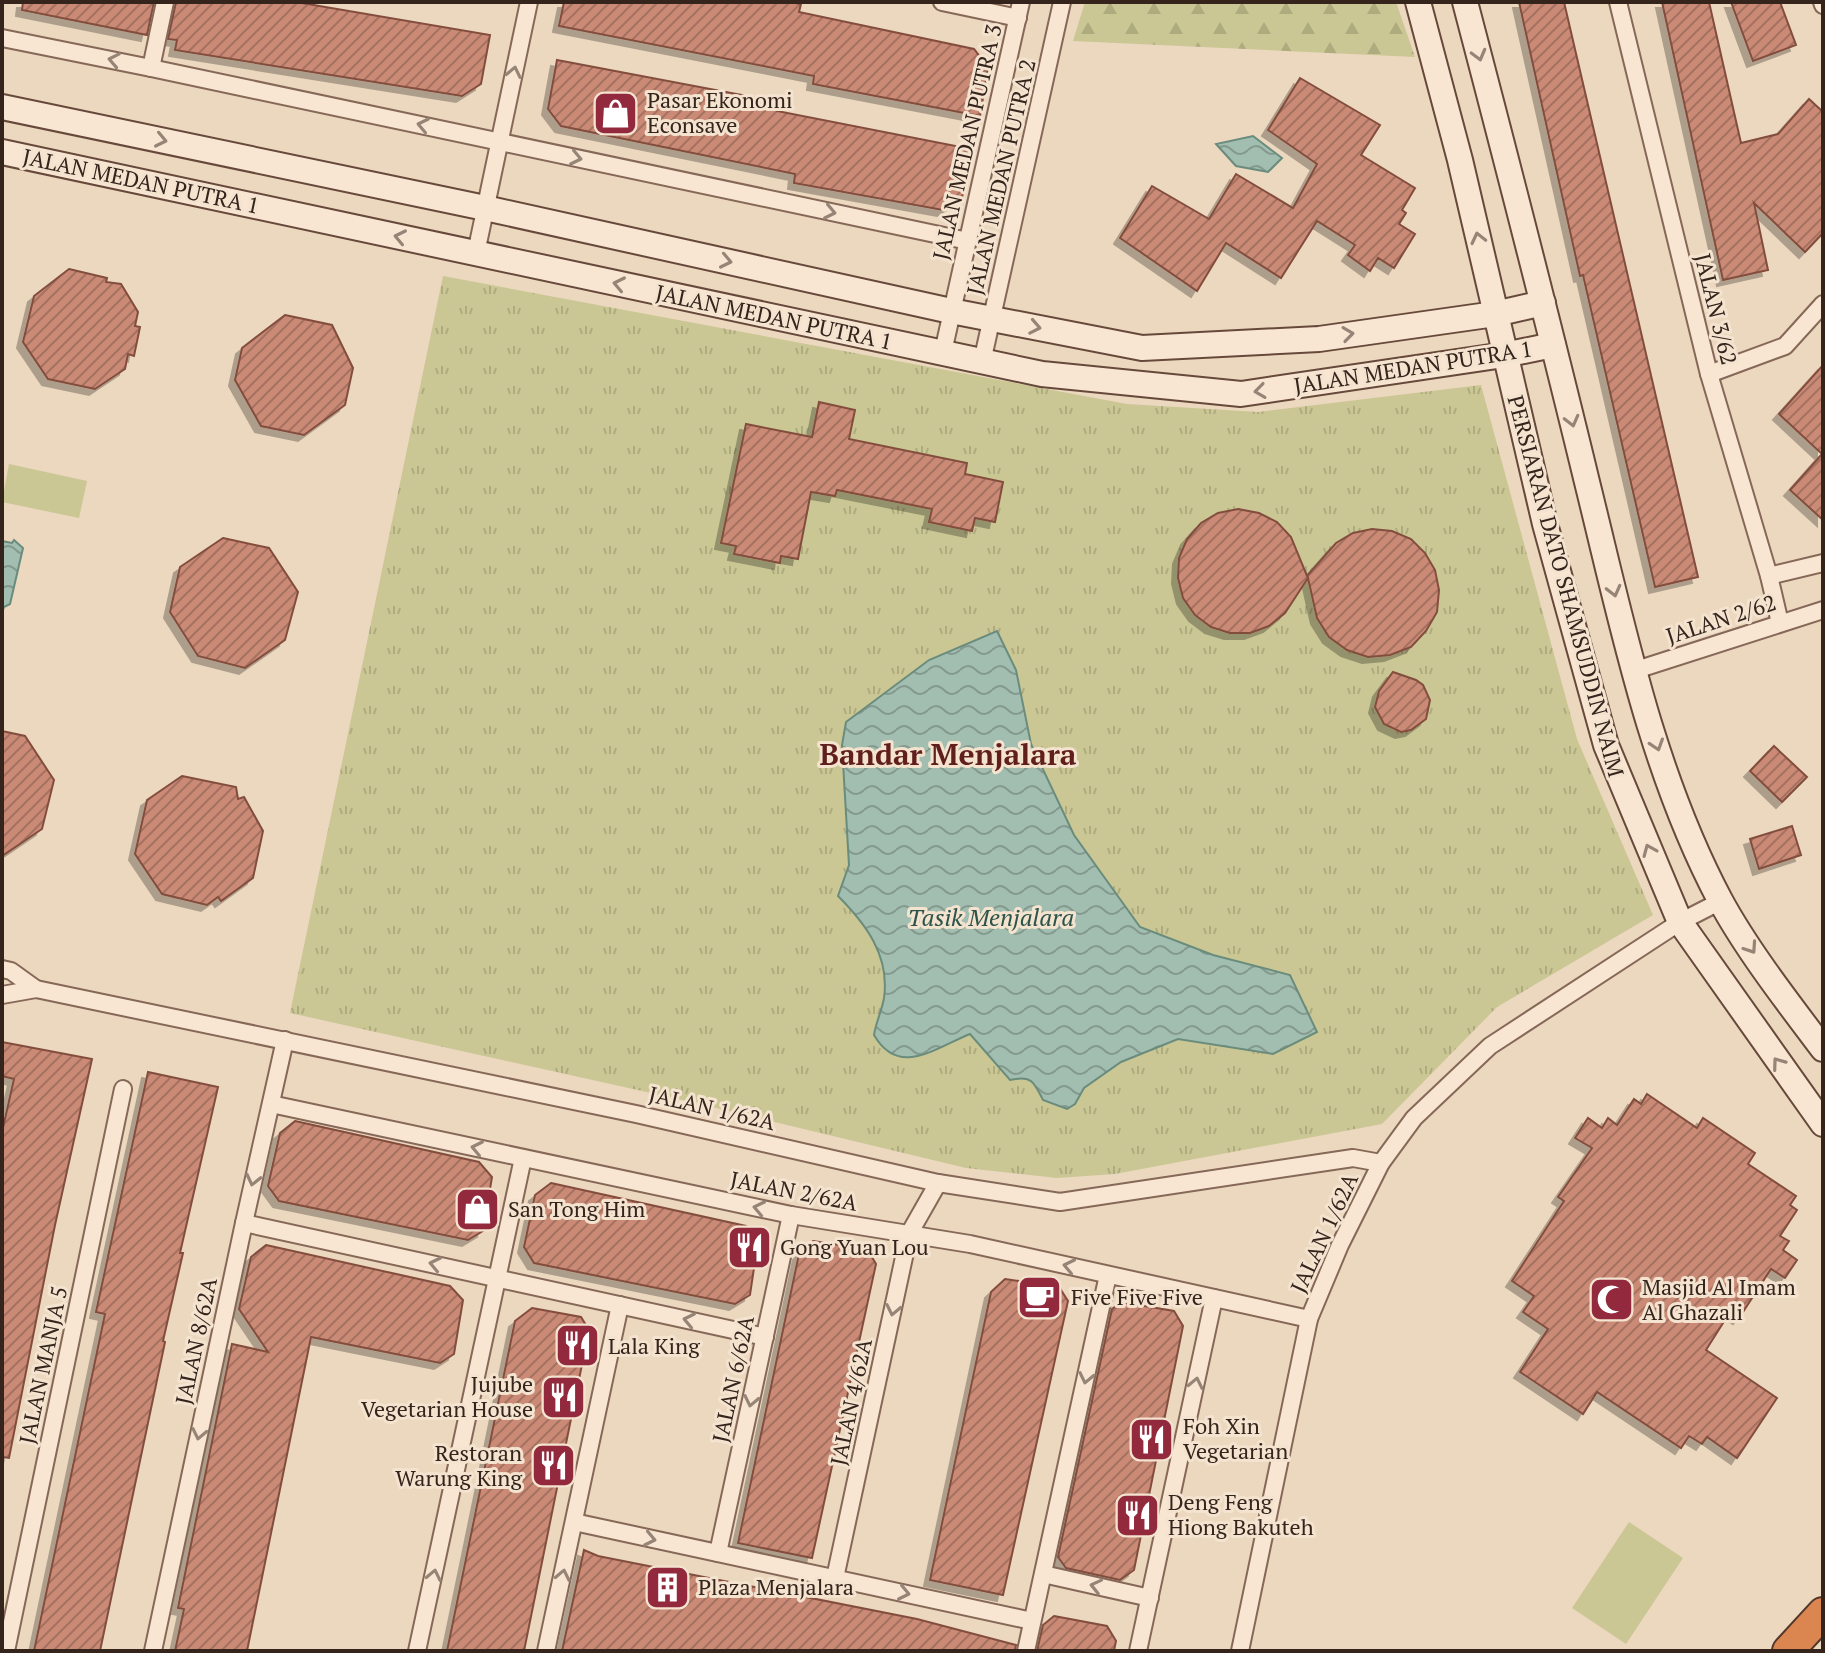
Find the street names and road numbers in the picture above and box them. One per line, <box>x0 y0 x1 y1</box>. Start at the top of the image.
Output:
street label: JALAN MEDAN PUTRA 3 <box>925 21 1008 263</box>
street label: JALAN MEDAN PUTRA 2 <box>959 56 1042 298</box>
street label: JALAN MEDAN PUTRA 1 <box>20 141 262 220</box>
street label: JALAN 3/62 <box>1689 250 1744 368</box>
street label: JALAN MEDAN PUTRA 1 <box>653 277 895 356</box>
street label: JALAN MEDAN PUTRA 1 <box>1292 333 1534 400</box>
street label: PERSIARAN DATO SHAMSUDDIN NAIM <box>1501 392 1631 780</box>
street label: JALAN 2/62 <box>1662 587 1779 650</box>
street label: JALAN 1/62A <box>646 1079 779 1136</box>
street label: JALAN 2/62A <box>728 1164 861 1217</box>
street label: JALAN 1/62A <box>1283 1167 1364 1297</box>
street label: JALAN 8/62A <box>168 1274 223 1407</box>
street label: JALAN MANJA 5 <box>12 1283 73 1446</box>
street label: JALAN 6/62A <box>705 1312 760 1445</box>
street label: JALAN 4/62A <box>823 1335 878 1468</box>

